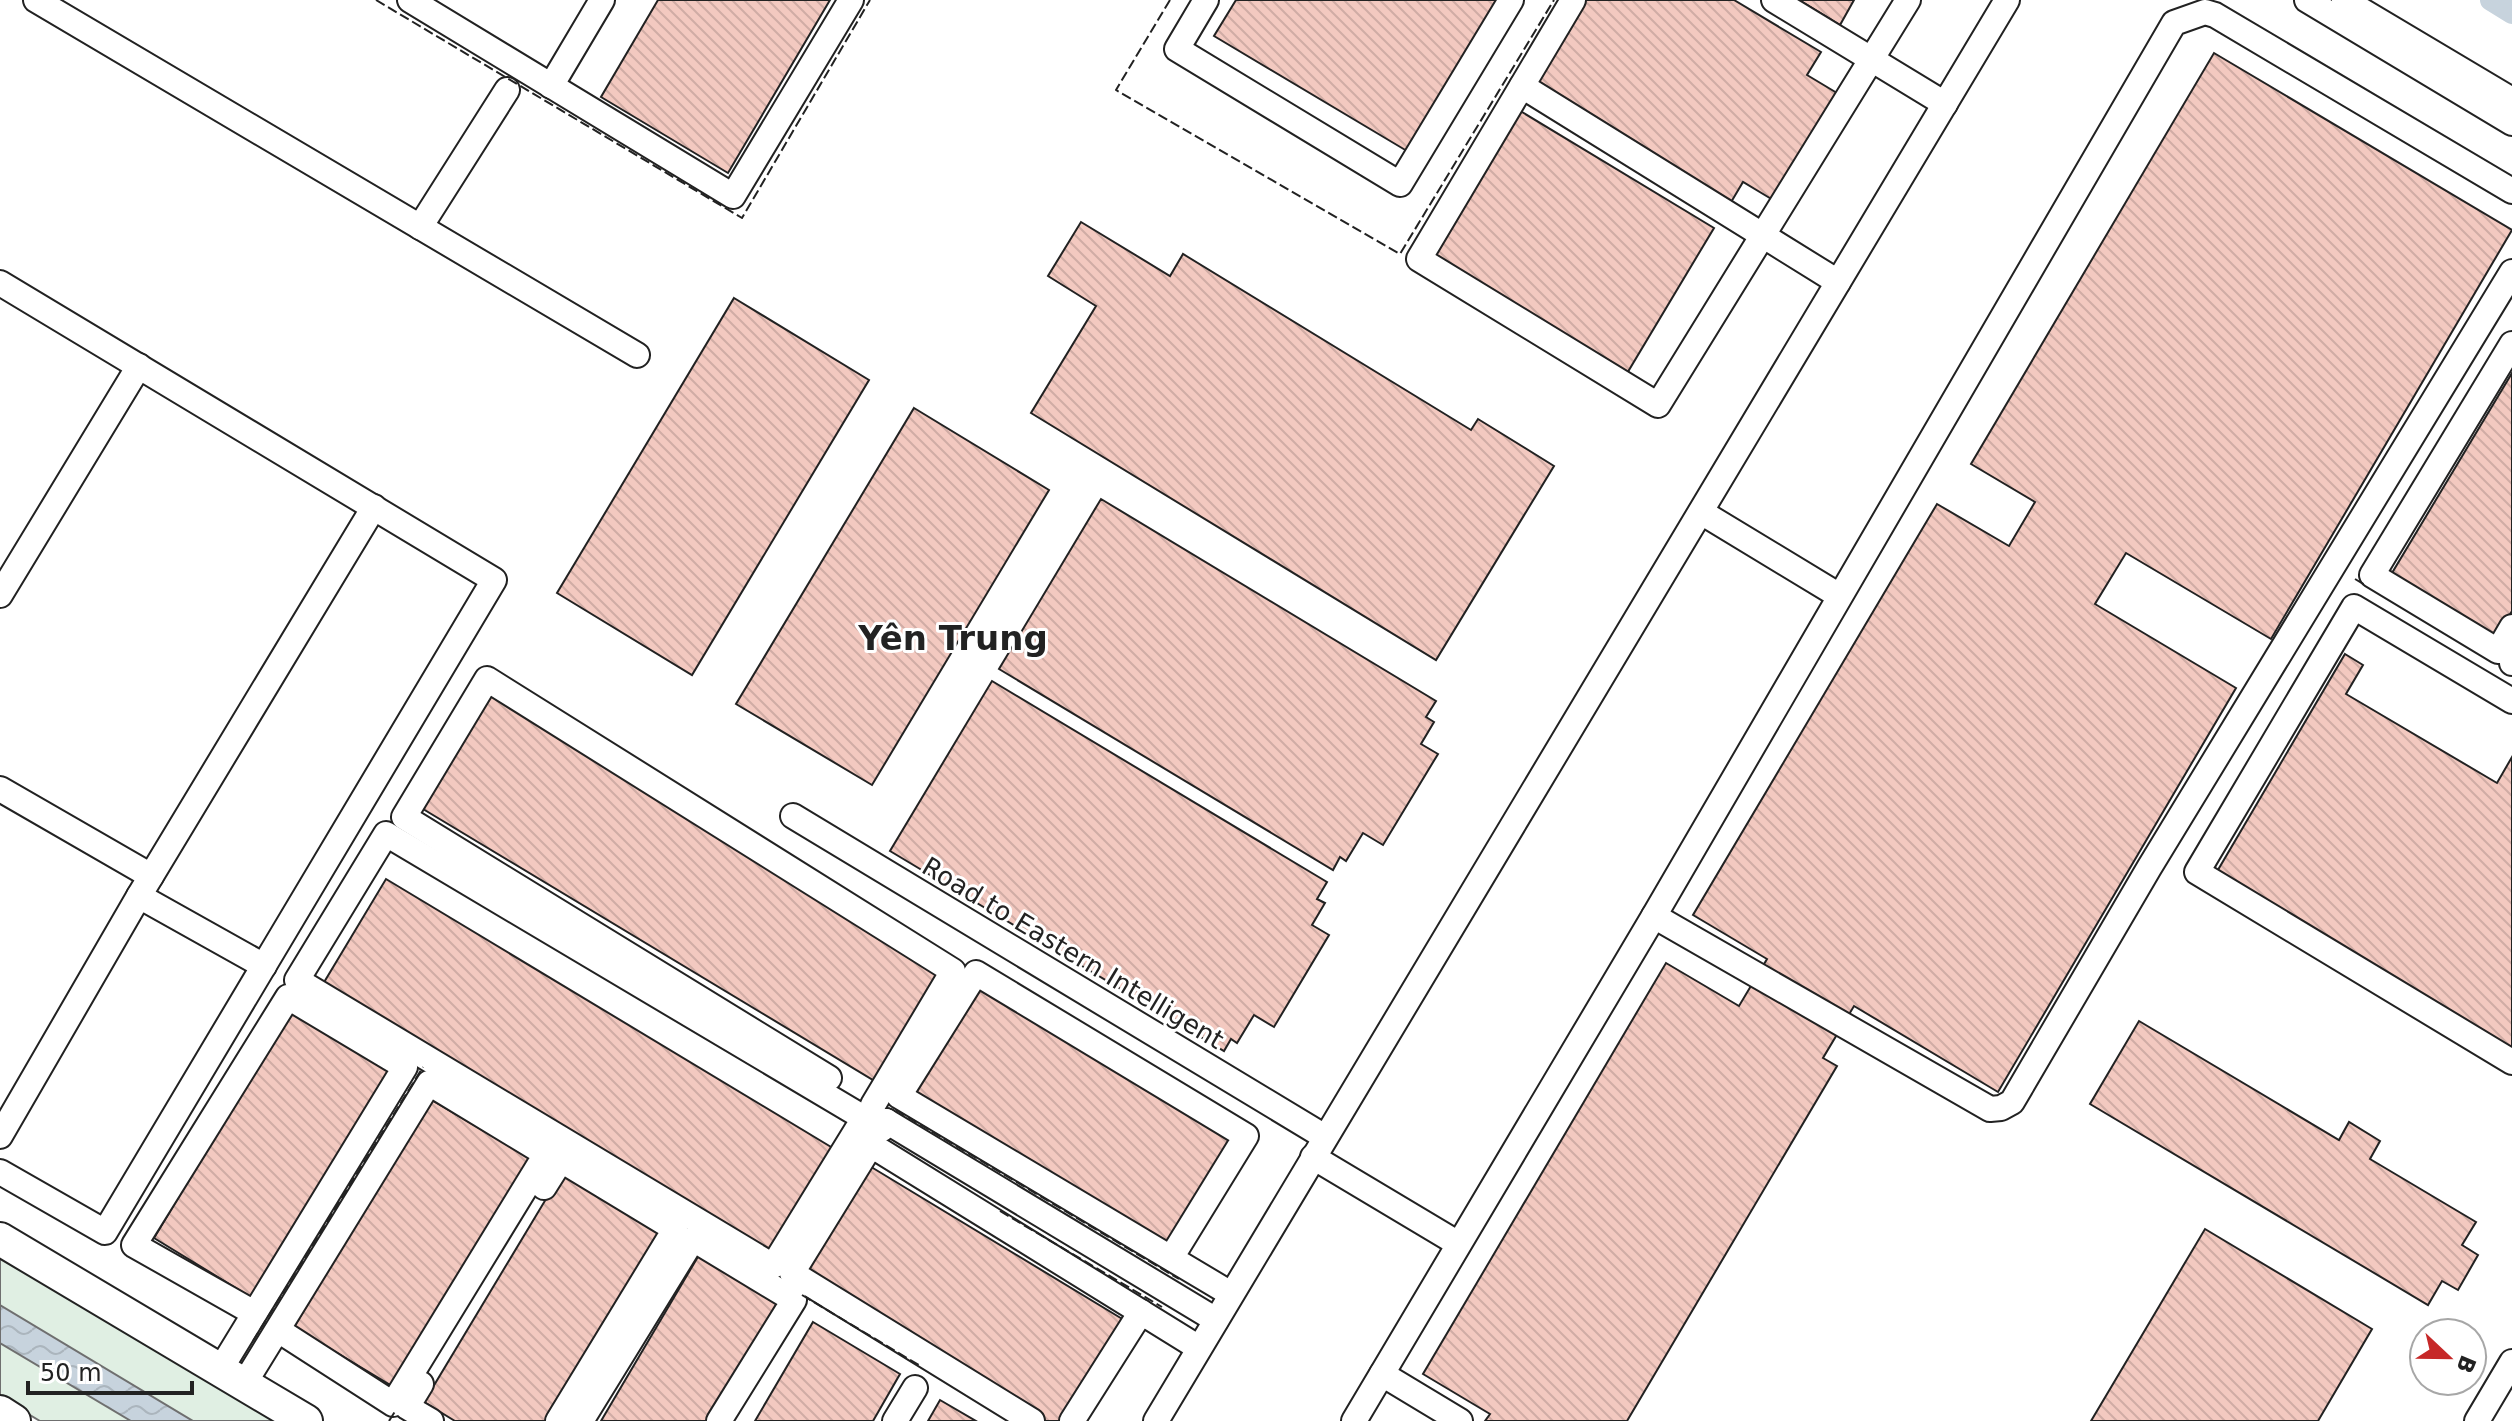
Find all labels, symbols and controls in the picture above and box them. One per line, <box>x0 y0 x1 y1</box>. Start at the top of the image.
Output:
district label: Yên Trung <box>857 618 1048 658</box>
street label: Road to Eastern Intelligent <box>917 851 1229 1055</box>
north arrow <box>2408 1317 2488 1397</box>
scale bar <box>28 1345 192 1395</box>
text: B <box>2451 1352 2481 1377</box>
text: 50 m <box>40 1359 102 1387</box>

